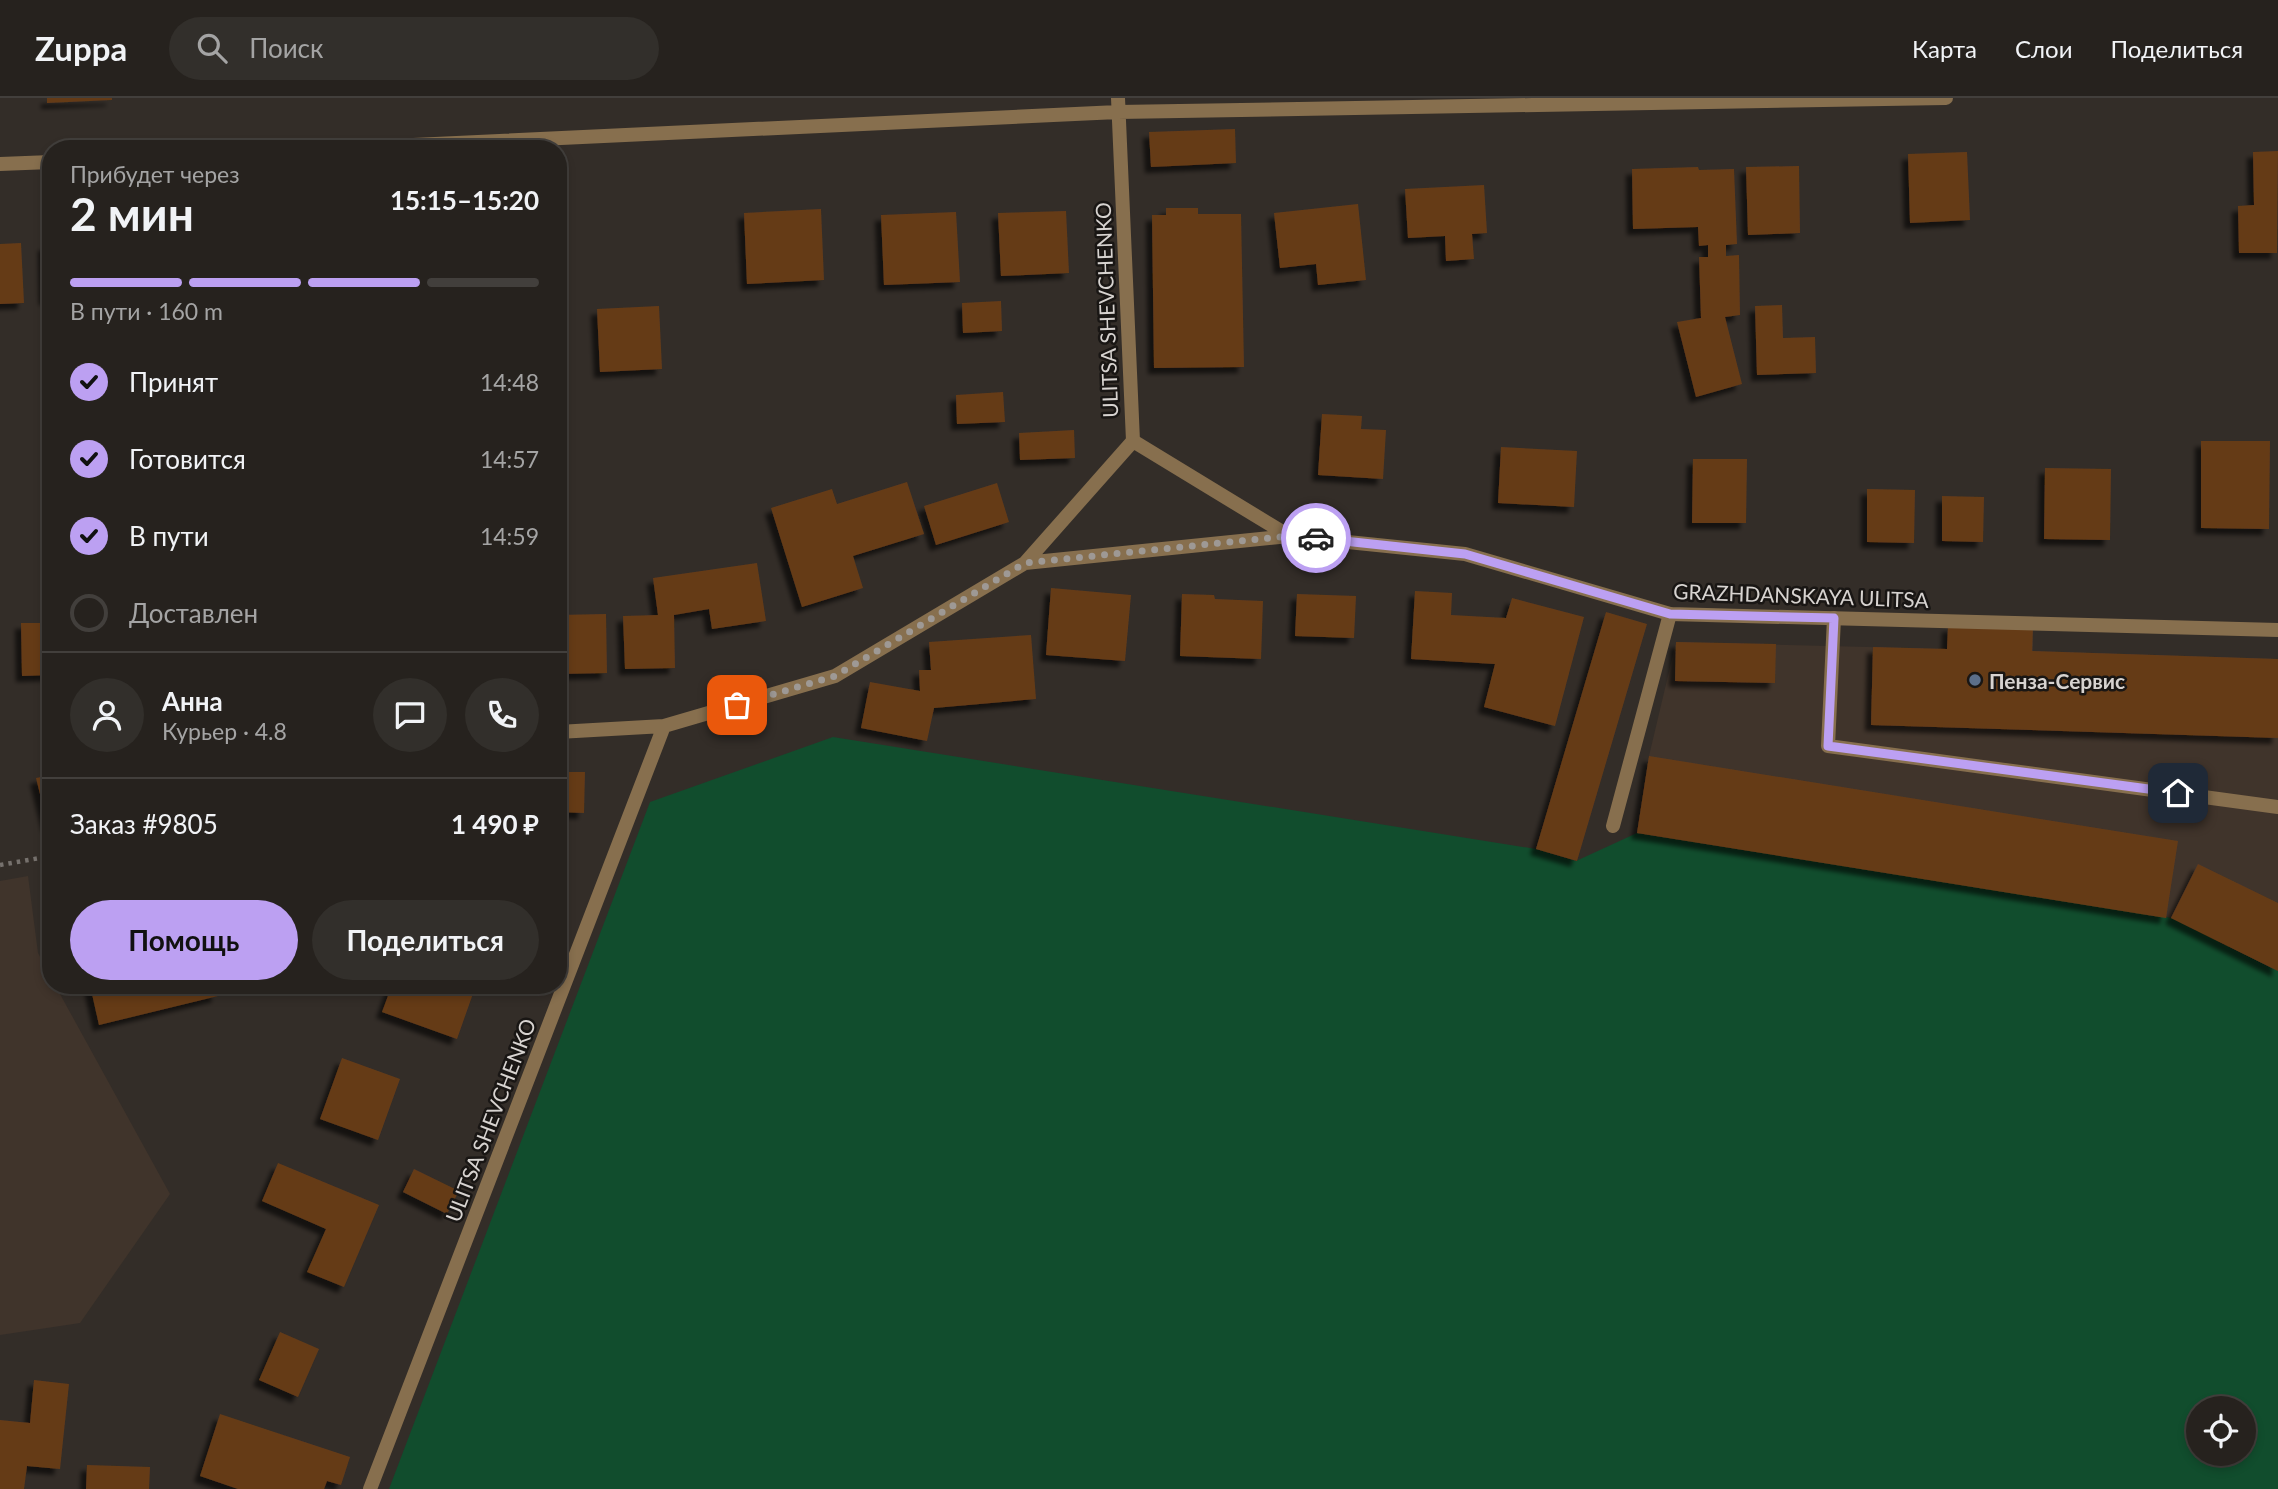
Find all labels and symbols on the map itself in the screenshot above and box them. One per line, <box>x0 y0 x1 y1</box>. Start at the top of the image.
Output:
street label: ULITSA SHEVCHENKO <box>1090 202 1122 418</box>
courier <box>1281 503 1351 573</box>
street label: GRAZHDANSKAYA ULITSA <box>1673 578 1930 612</box>
place label: Пенза-Сервис <box>1989 668 2125 693</box>
marker: Пенза-Сервис <box>1967 672 1983 688</box>
pin <box>707 675 767 735</box>
pin <box>2148 763 2208 823</box>
street label: ULITSA SHEVCHENKO <box>440 1015 540 1225</box>

